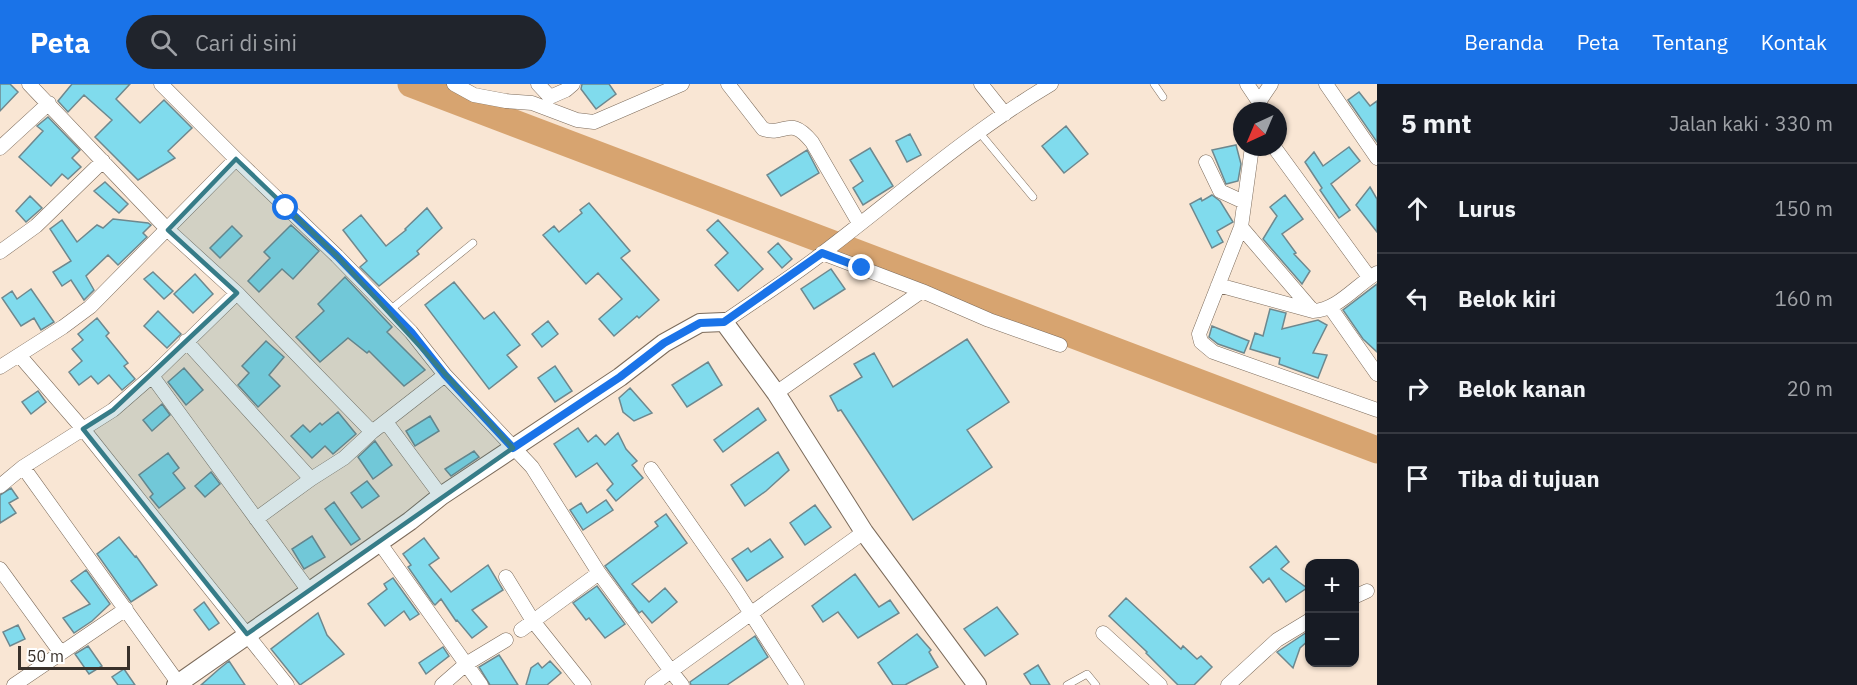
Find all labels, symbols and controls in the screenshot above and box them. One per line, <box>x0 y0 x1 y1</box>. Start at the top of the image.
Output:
search box <box>126 15 546 69</box>
text: Peta <box>30 24 90 61</box>
icon: search <box>147 26 180 59</box>
text: Cari di sini <box>195 28 297 57</box>
text: Beranda <box>1464 28 1544 56</box>
text: Peta <box>1577 28 1619 56</box>
text: Tentang <box>1652 28 1728 56</box>
text: Kontak <box>1761 28 1827 56</box>
north arrow <box>1233 102 1287 156</box>
text: 5 mnt <box>1401 106 1471 140</box>
text: Jalan kaki · 330 m <box>1669 110 1833 137</box>
icon: ahead <box>1401 192 1434 225</box>
route start <box>272 194 298 220</box>
text: Lurus <box>1458 194 1516 223</box>
text: 150 m <box>1775 195 1833 222</box>
route end <box>848 254 874 280</box>
icon: left <box>1401 282 1434 315</box>
text: Belok kiri <box>1458 284 1556 313</box>
text: 160 m <box>1775 285 1833 312</box>
icon: right <box>1401 372 1434 405</box>
text: Belok kanan <box>1458 374 1586 403</box>
text: 20 m <box>1787 375 1833 402</box>
icon: arrive <box>1401 462 1434 495</box>
text: Tiba di tujuan <box>1458 464 1600 493</box>
map controls <box>1305 559 1359 667</box>
button: + <box>1305 559 1359 613</box>
button: − <box>1305 613 1359 667</box>
scale bar <box>18 643 130 670</box>
text: 50 m <box>27 646 64 666</box>

